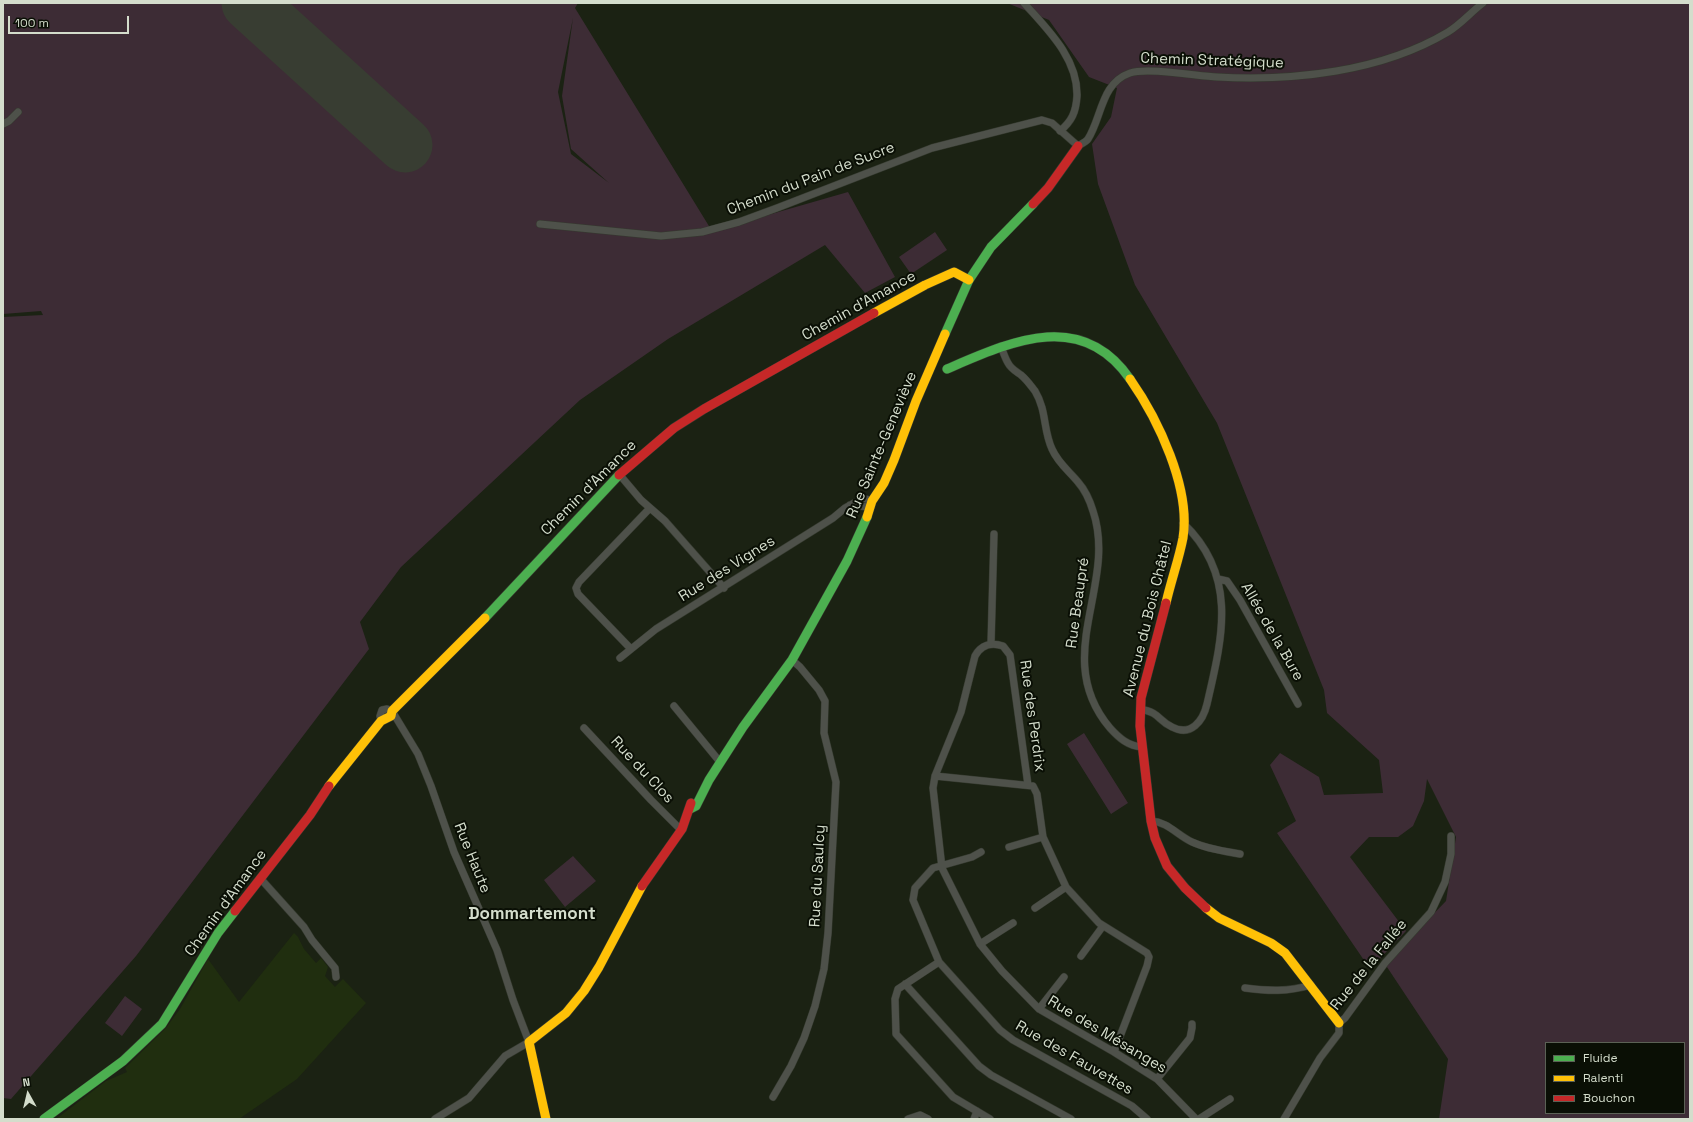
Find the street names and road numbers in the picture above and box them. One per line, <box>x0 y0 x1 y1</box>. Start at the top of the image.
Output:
street label: Chemin Stratégique <box>1140 50 1284 72</box>
street label: Chemin du Pain de Sucre <box>725 139 897 219</box>
street label: Chemin d'Amance <box>799 267 919 345</box>
street label: Rue Sainte-Geneviève <box>843 369 921 521</box>
street label: Chemin d'Amance <box>538 437 640 539</box>
street label: Rue des Vignes <box>675 532 779 606</box>
street label: Avenue du Bois Châtel <box>1120 539 1176 699</box>
street label: Rue Beaupré <box>1063 556 1093 650</box>
street label: Allée de la Bure <box>1237 580 1307 684</box>
street label: Rue des Perdrix <box>1015 659 1049 773</box>
street label: Rue du Clos <box>607 733 677 807</box>
street label: Rue Haute <box>450 820 494 896</box>
street label: Rue du Saulcy <box>806 824 830 928</box>
street label: Chemin d'Amance <box>181 846 271 960</box>
street label: Rue de la Fallée <box>1327 916 1411 1014</box>
street label: Rue des Mésanges <box>1044 992 1170 1078</box>
street label: Rue des Fauvettes <box>1012 1017 1136 1099</box>

